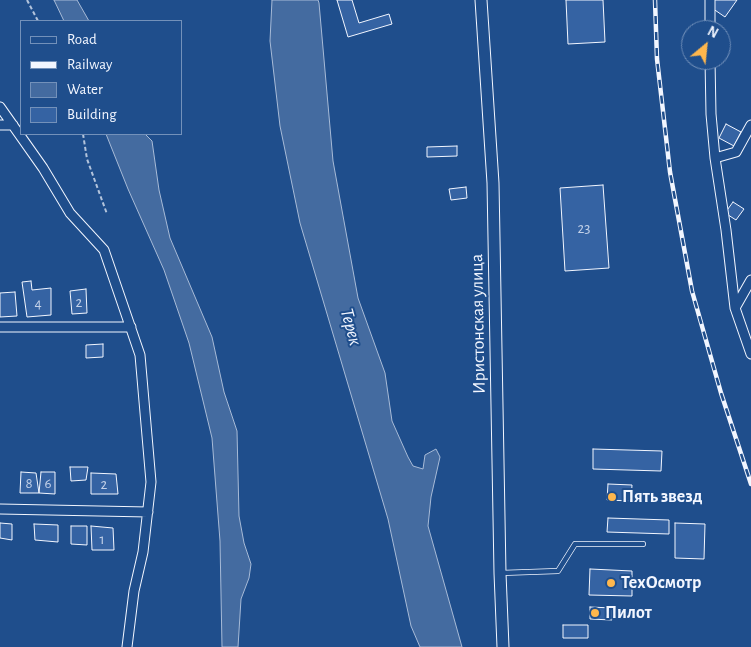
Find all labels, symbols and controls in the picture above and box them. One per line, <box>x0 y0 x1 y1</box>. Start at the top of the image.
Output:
legend <box>20 20 182 135</box>
north arrow <box>681 20 731 70</box>
text: N <box>705 24 720 41</box>
text: Road <box>67 32 97 47</box>
text: Railway <box>67 57 112 72</box>
text: Water <box>67 82 103 97</box>
text: Building <box>67 107 117 122</box>
house number: 23 <box>577 219 591 237</box>
street label: Иристонская улица <box>466 254 490 394</box>
house number: 2 <box>76 293 82 311</box>
house number: 4 <box>34 294 42 312</box>
water label: Терек <box>335 306 367 348</box>
house number: 8 <box>25 474 33 492</box>
house number: 6 <box>44 474 52 492</box>
house number: 2 <box>101 475 107 493</box>
place label: Пять звезд <box>622 486 702 508</box>
marker: Пять звезд <box>606 491 618 503</box>
house number: 1 <box>99 530 105 548</box>
place label: ТехОсмотр <box>621 572 701 594</box>
marker: ТехОсмотр <box>605 577 617 589</box>
place label: Пилот <box>605 602 652 624</box>
marker: Пилот <box>589 607 601 619</box>

